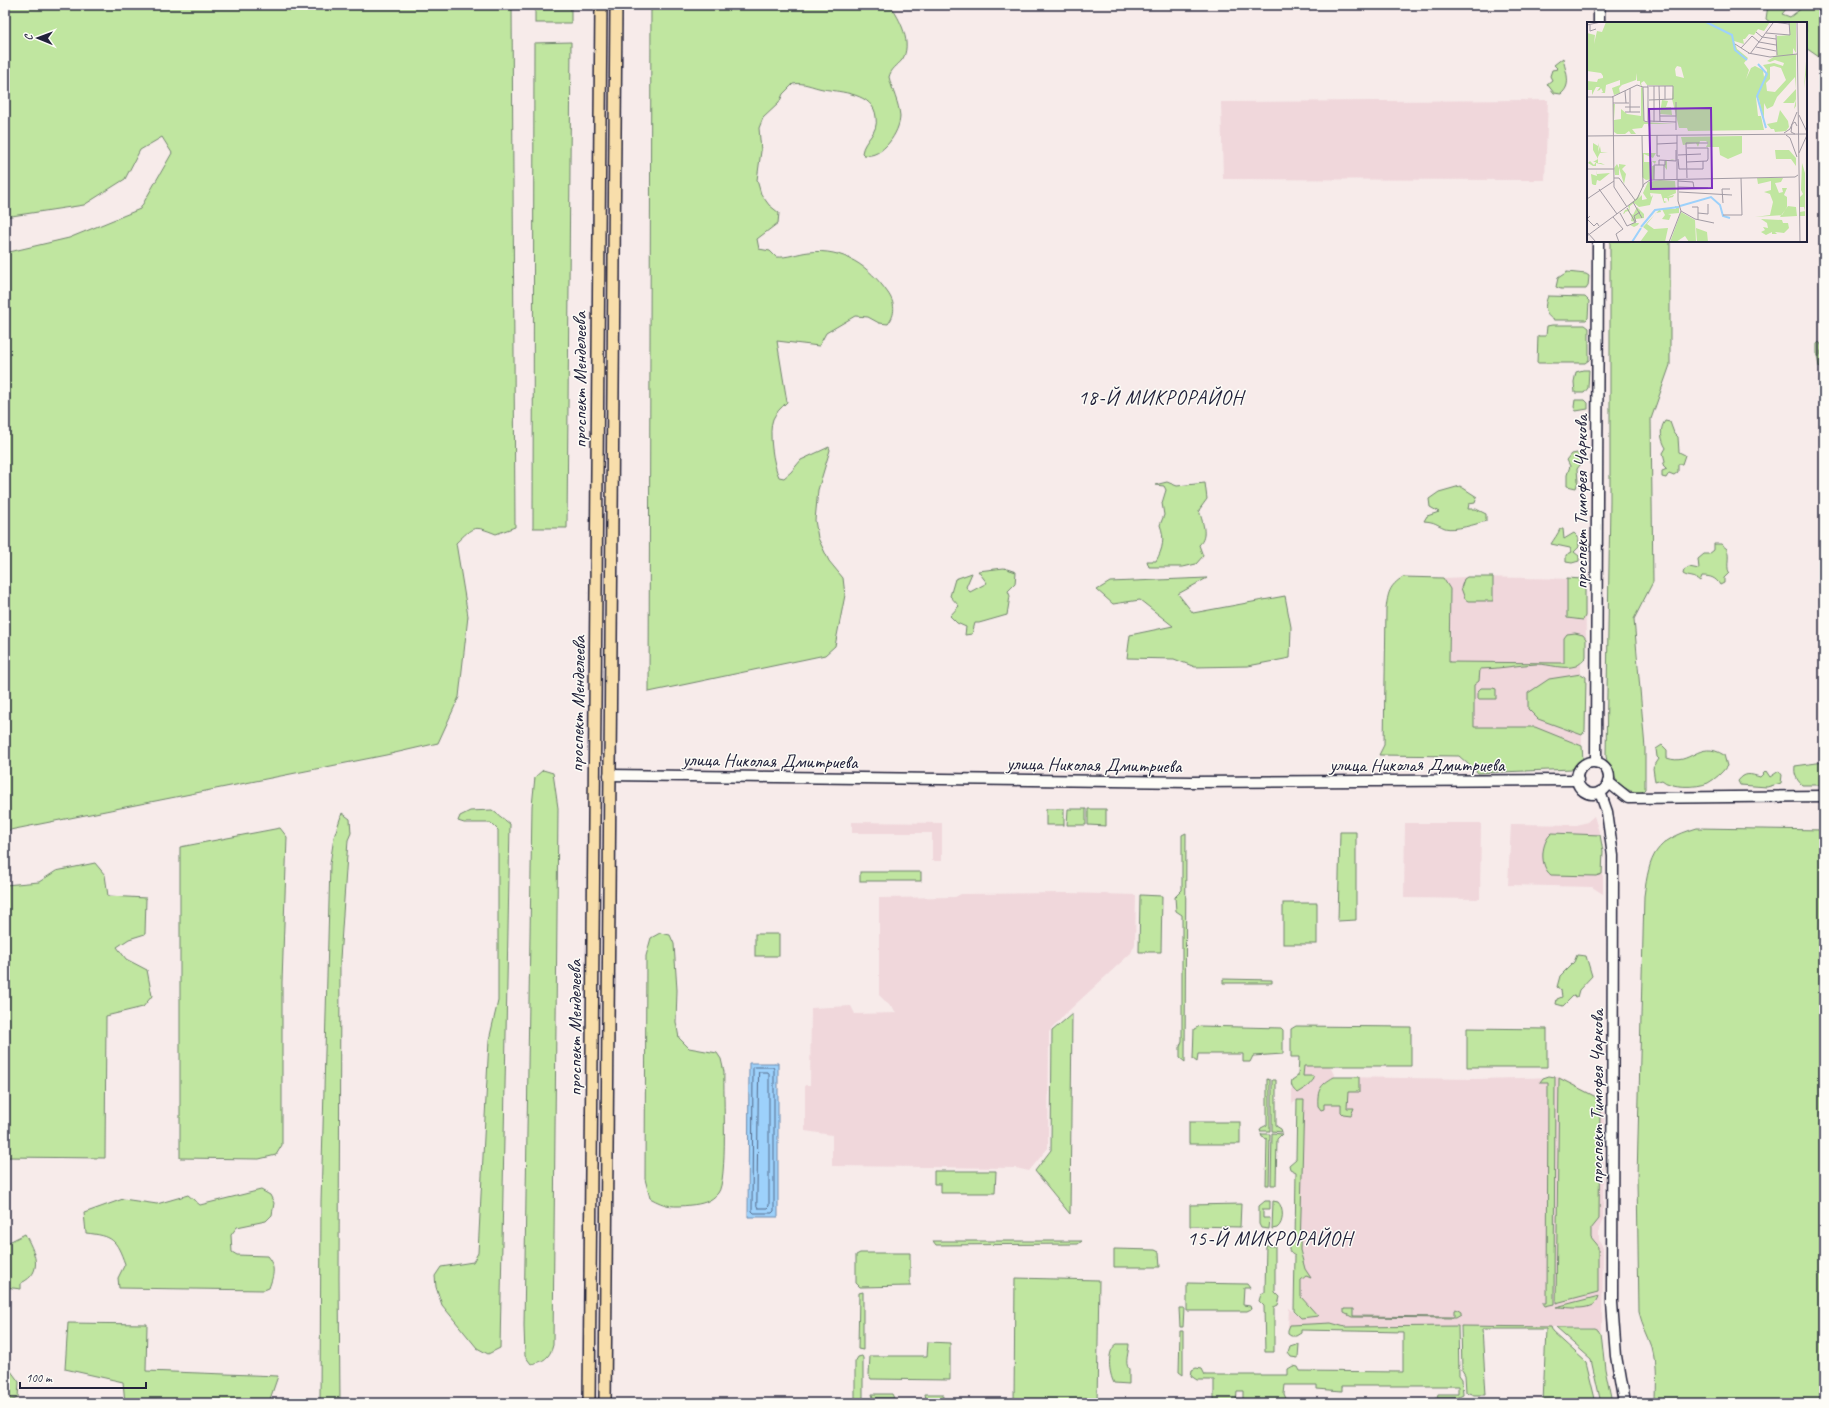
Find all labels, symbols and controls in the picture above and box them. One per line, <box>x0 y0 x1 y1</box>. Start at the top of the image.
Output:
north arrow <box>18 18 58 58</box>
inset map <box>1587 22 1807 242</box>
text: С <box>21 33 35 41</box>
street label: проспект Менделеева <box>568 310 592 448</box>
district label: 18-Й МИКРОРАЙОН <box>1078 385 1247 410</box>
street label: проспект Тимофея Чаркова <box>1569 412 1593 589</box>
street label: проспект Менделеева <box>565 634 591 772</box>
street label: улица Николая Дмитриева <box>681 747 859 775</box>
street label: улица Николая Дмитриева <box>1005 751 1183 779</box>
street label: улица Николая Дмитриева <box>1329 753 1506 777</box>
street label: проспект Менделеева <box>563 958 587 1096</box>
street label: проспект Тимофея Чаркова <box>1585 1007 1609 1184</box>
district label: 15-Й МИКРОРАЙОН <box>1187 1226 1356 1251</box>
scale bar <box>20 1364 146 1390</box>
text: 100 m <box>26 1370 53 1386</box>

